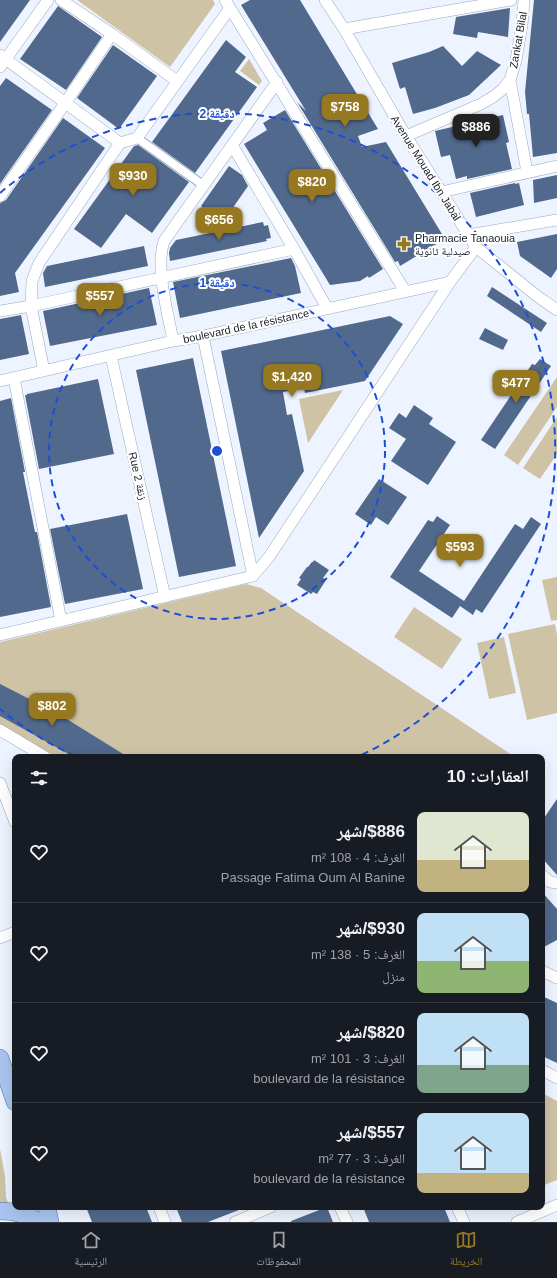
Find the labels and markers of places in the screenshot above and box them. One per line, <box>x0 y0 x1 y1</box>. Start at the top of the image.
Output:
pin: $758 <box>321 94 369 128</box>
pin: $886 <box>452 114 500 148</box>
pin: $930 <box>109 163 157 197</box>
pin: $820 <box>288 169 336 203</box>
pin: $656 <box>195 207 243 241</box>
place label: Pharmacie Tanaouia صيدلية ثانوية <box>415 232 516 257</box>
pharmacy icon: Pharmacie Tanaouia صيدلية ثانوية <box>396 236 412 252</box>
pin: $557 <box>76 283 124 317</box>
pin: $1,420 <box>259 364 325 398</box>
pin: $477 <box>492 370 540 404</box>
centre of rings <box>210 444 224 458</box>
pin: $593 <box>436 534 484 568</box>
pin: $802 <box>28 693 76 727</box>

